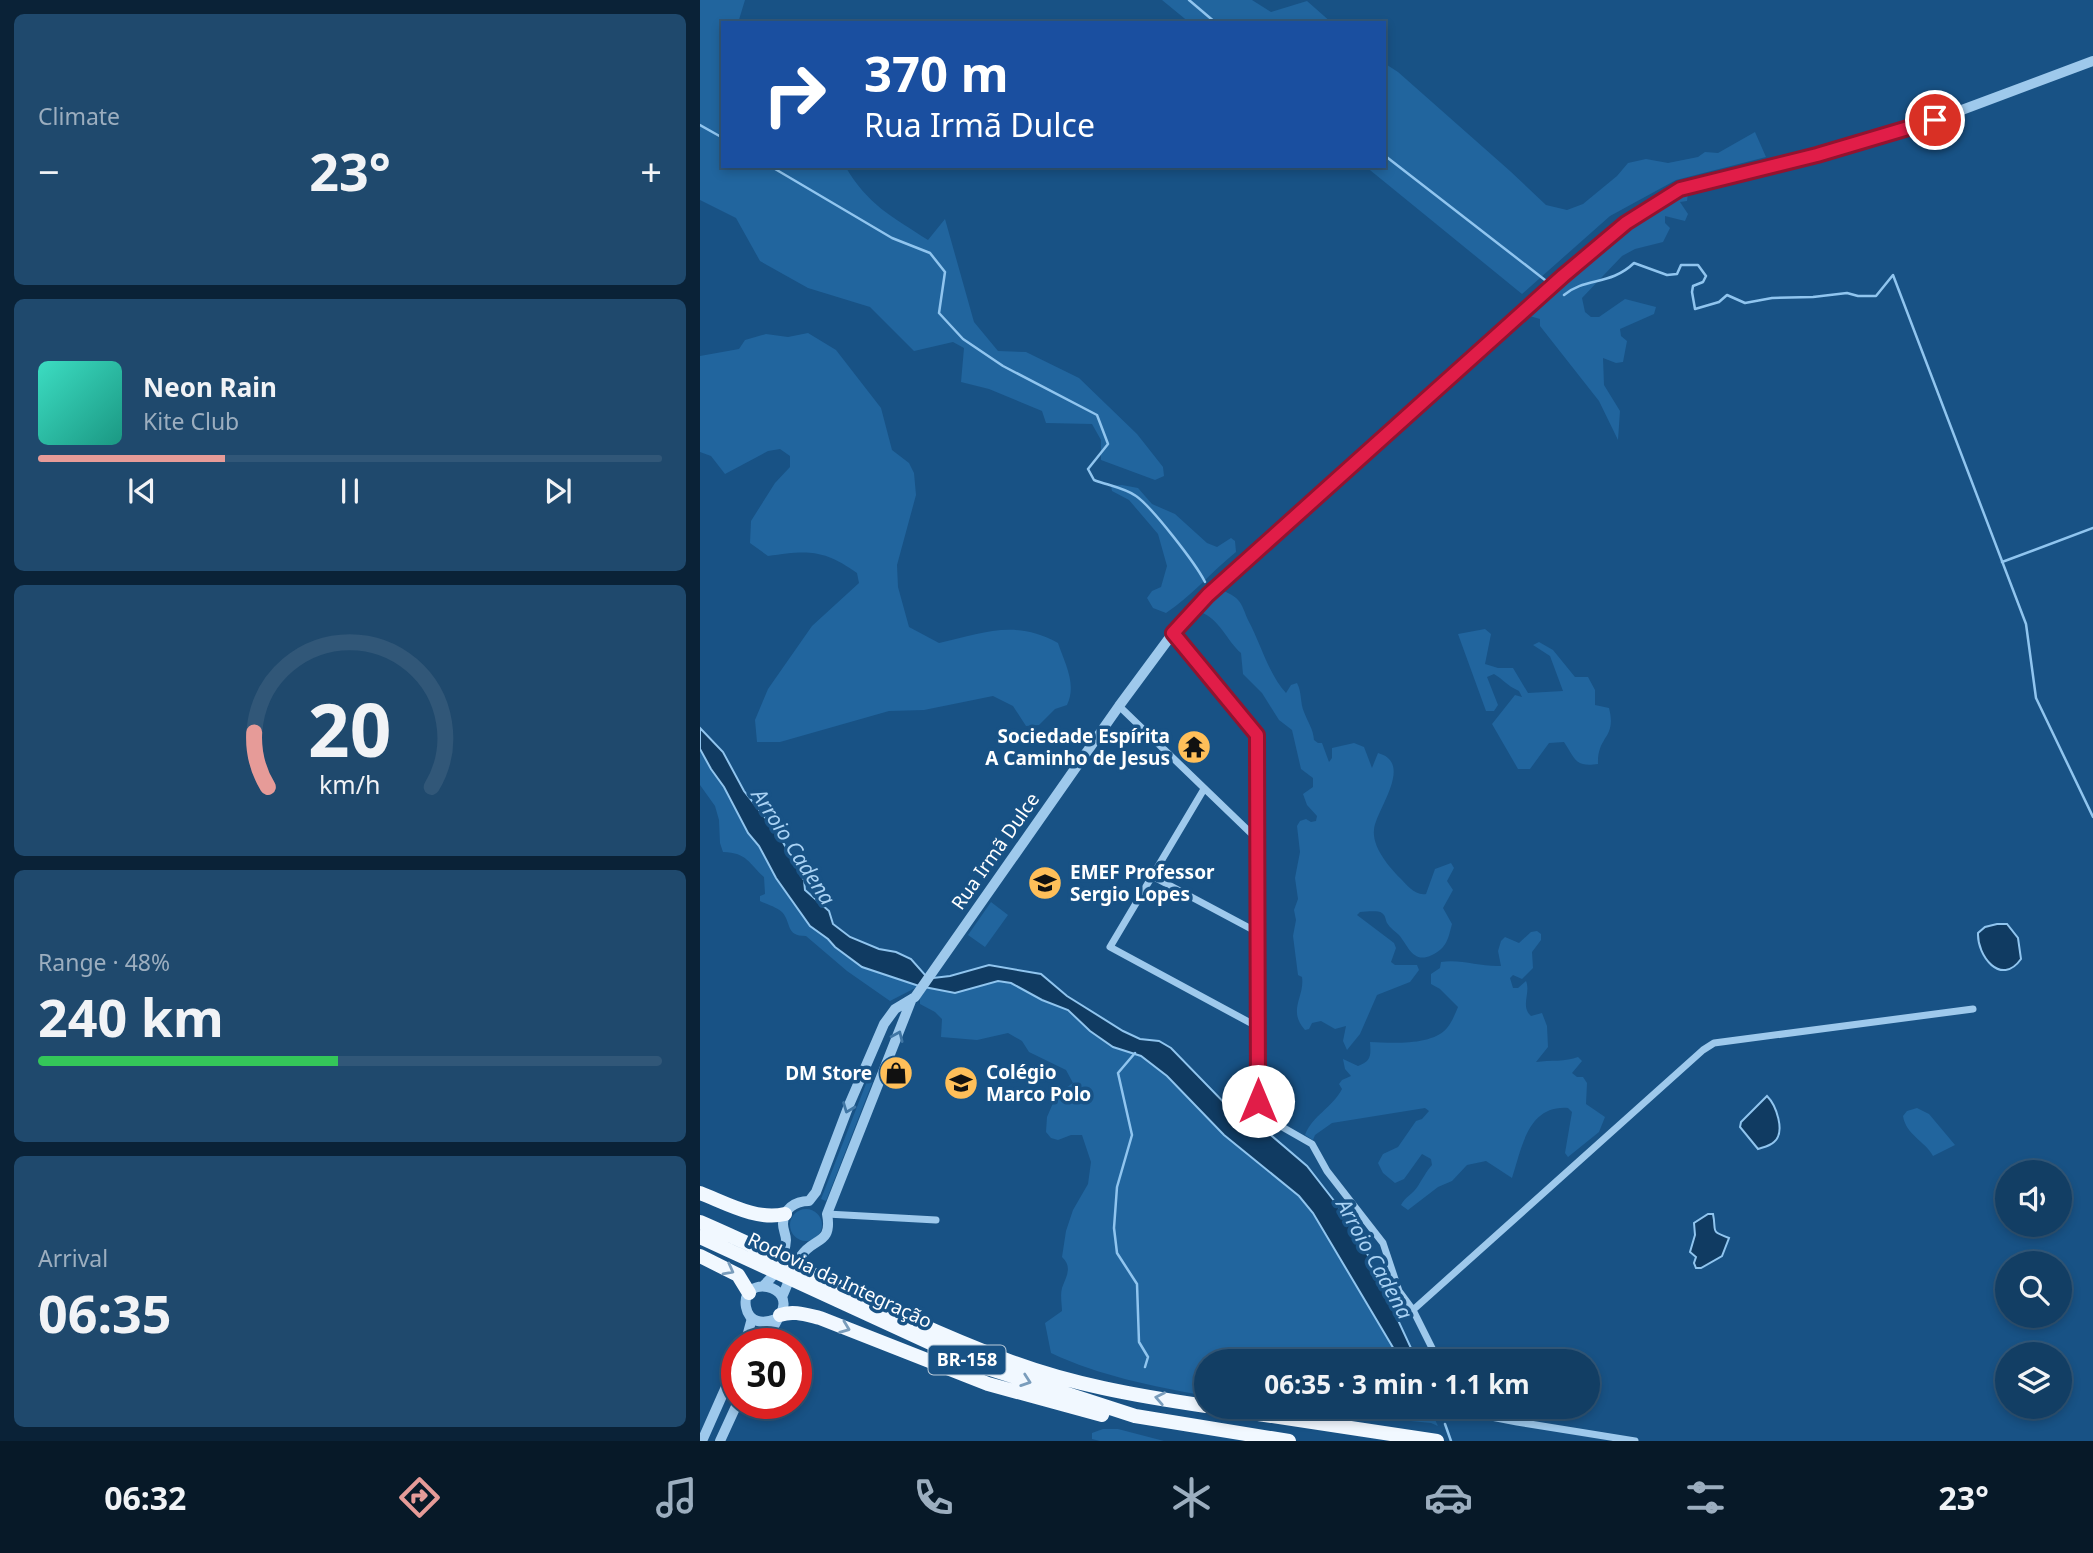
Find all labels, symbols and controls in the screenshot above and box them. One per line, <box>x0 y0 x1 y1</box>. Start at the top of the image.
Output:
text: 370 m <box>864 40 1009 106</box>
icon: right <box>749 49 840 140</box>
pin <box>1905 90 1965 150</box>
text: Climate <box>38 100 120 132</box>
icon: arrive <box>1916 101 1954 139</box>
text: Rua Irmã Dulce <box>864 103 1095 146</box>
text: 23° <box>309 135 391 206</box>
text: − <box>38 145 60 197</box>
text: + <box>640 145 662 197</box>
text: Neon Rain <box>143 369 277 405</box>
text: Kite Club <box>143 405 239 437</box>
icon: previous <box>123 472 161 510</box>
icon: pause <box>331 472 369 510</box>
icon: next <box>539 472 577 510</box>
text: 20 <box>308 679 392 778</box>
place label: Sociedade Espírita A Caminho de Jesus <box>985 723 1170 771</box>
temple icon: Sociedade Espírita A Caminho de Jesus <box>1175 728 1213 766</box>
text: km/h <box>319 766 381 800</box>
water label: Arroio Cadena <box>745 781 842 910</box>
street label: Rua Irmã Dulce <box>945 787 1045 915</box>
place label: EMEF Professor Sergio Lopes <box>1070 859 1215 907</box>
school or university icon: EMEF Professor Sergio Lopes <box>1026 864 1064 902</box>
text: Range · 48% <box>38 946 170 978</box>
text: 240 km <box>38 981 224 1052</box>
one-way arrow <box>889 1030 903 1042</box>
shop icon: DM Store <box>877 1054 915 1092</box>
place label: Colégio Marco Polo <box>986 1059 1091 1107</box>
place label: DM Store <box>785 1060 872 1086</box>
school or university icon: Colégio Marco Polo <box>942 1064 980 1102</box>
position arrow <box>1221 1064 1295 1138</box>
one-way arrow <box>842 1101 856 1113</box>
map controls <box>1995 1160 2072 1419</box>
button: sound <box>1995 1160 2072 1237</box>
water label: Arroio Cadena <box>1329 1192 1420 1324</box>
street label: Rodovia da Integração <box>744 1226 936 1334</box>
text: Arrival <box>38 1242 108 1274</box>
button: search <box>1995 1251 2072 1328</box>
one-way arrow <box>721 1262 734 1276</box>
text: 06:35 <box>38 1277 172 1348</box>
one-way arrow <box>839 1319 851 1333</box>
speed limit sign: 30 <box>721 1328 812 1419</box>
button: layers <box>1995 1342 2072 1419</box>
road number: BR-158 <box>929 1345 1006 1374</box>
text: 06:35 · 3 min · 1.1 km <box>1264 1366 1530 1402</box>
one-way arrow <box>1019 1373 1031 1387</box>
one-way arrow <box>1154 1392 1166 1407</box>
icon: directions <box>395 1473 444 1522</box>
icon: music <box>652 1473 701 1522</box>
icon: phone <box>909 1473 958 1522</box>
icon: climate <box>1167 1473 1216 1522</box>
icon: car <box>1424 1473 1473 1522</box>
icon: filters <box>1681 1473 1730 1522</box>
text: 06:32 <box>104 1476 186 1519</box>
text: 23° <box>1939 1476 1989 1519</box>

